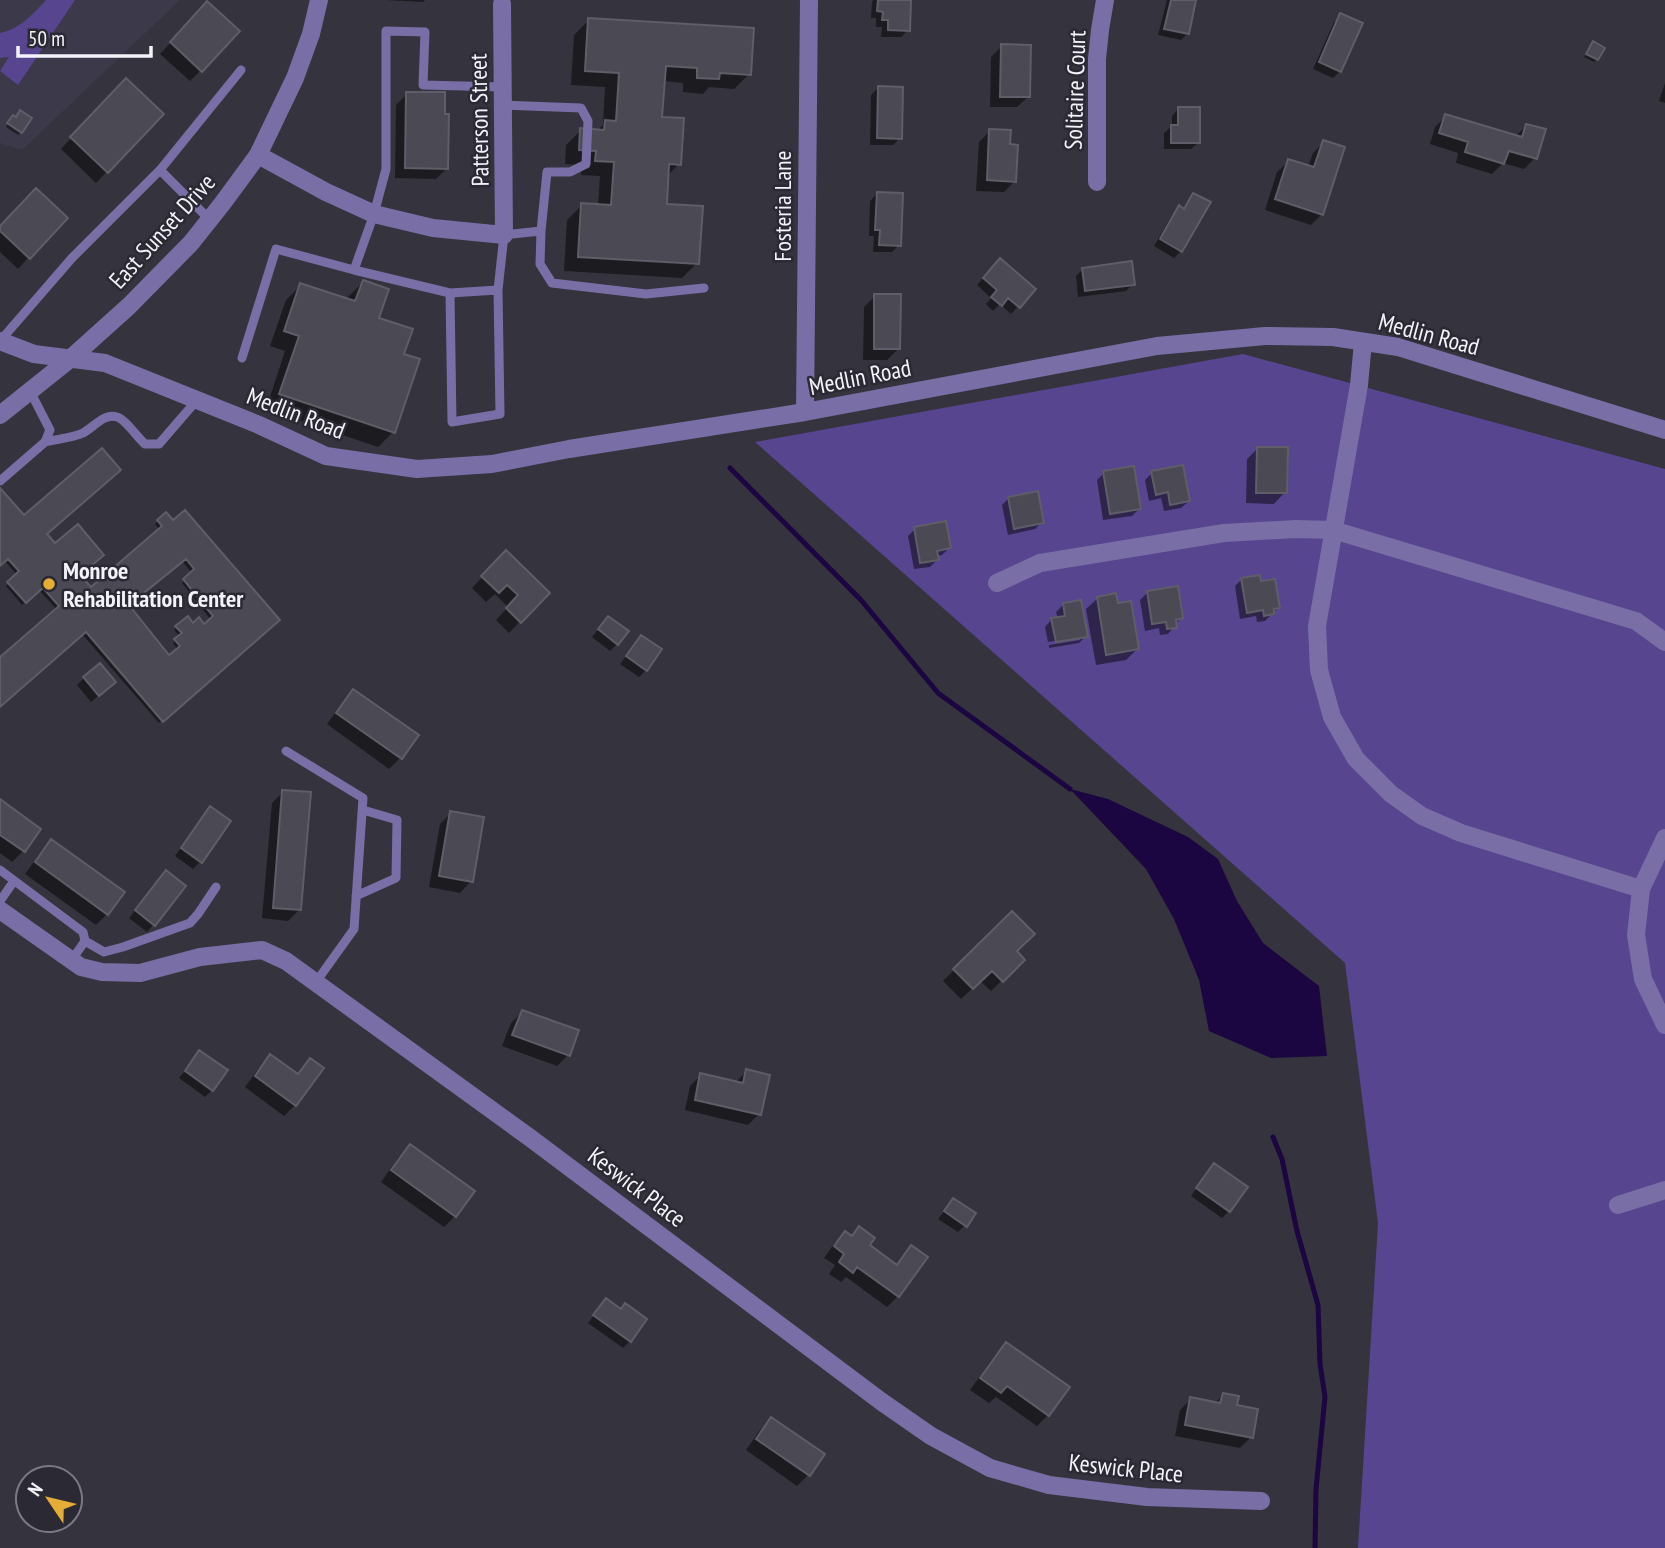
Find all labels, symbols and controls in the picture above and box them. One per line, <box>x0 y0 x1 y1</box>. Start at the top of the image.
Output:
scale bar <box>18 14 150 58</box>
text: 50 m <box>28 25 65 52</box>
street label: Solitaire Court <box>1057 29 1093 150</box>
street label: Patterson Street <box>462 53 496 187</box>
street label: Fosteria Lane <box>767 151 798 261</box>
street label: East Sunset Drive <box>102 167 222 295</box>
street label: Medlin Road <box>1375 306 1483 362</box>
street label: Medlin Road <box>807 352 913 402</box>
street label: Medlin Road <box>242 380 350 446</box>
place label: Monroe Rehabilitation Center <box>63 555 244 614</box>
marker: Monroe Rehabilitation Center <box>41 576 57 592</box>
street label: Keswick Place <box>582 1140 692 1234</box>
street label: Keswick Place <box>1067 1447 1185 1489</box>
north arrow <box>14 1464 84 1534</box>
text: N <box>22 1478 48 1500</box>

